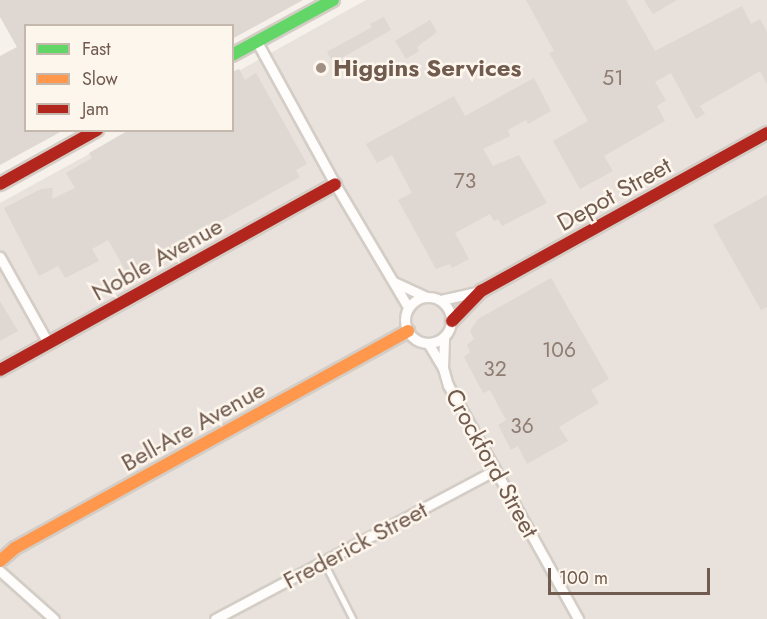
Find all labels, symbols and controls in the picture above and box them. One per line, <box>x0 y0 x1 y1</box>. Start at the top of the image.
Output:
legend <box>24 24 234 132</box>
text: Fast <box>82 36 111 62</box>
place label: Higgins Services <box>333 54 521 82</box>
marker: Higgins Services <box>314 61 328 75</box>
house number: 51 <box>602 65 624 91</box>
text: Slow <box>82 66 118 92</box>
text: Jam <box>82 96 109 122</box>
street label: Depot Street <box>552 151 676 237</box>
house number: 73 <box>454 168 476 194</box>
street label: Noble Avenue <box>87 211 227 307</box>
house number: 106 <box>542 337 576 363</box>
house number: 32 <box>483 356 507 382</box>
street label: Bell-Are Avenue <box>116 375 270 477</box>
street label: Crockford Street <box>439 384 545 542</box>
house number: 36 <box>510 413 534 439</box>
street label: Frederick Street <box>278 495 432 595</box>
scale bar <box>551 556 713 594</box>
text: 100 m <box>559 565 608 591</box>

